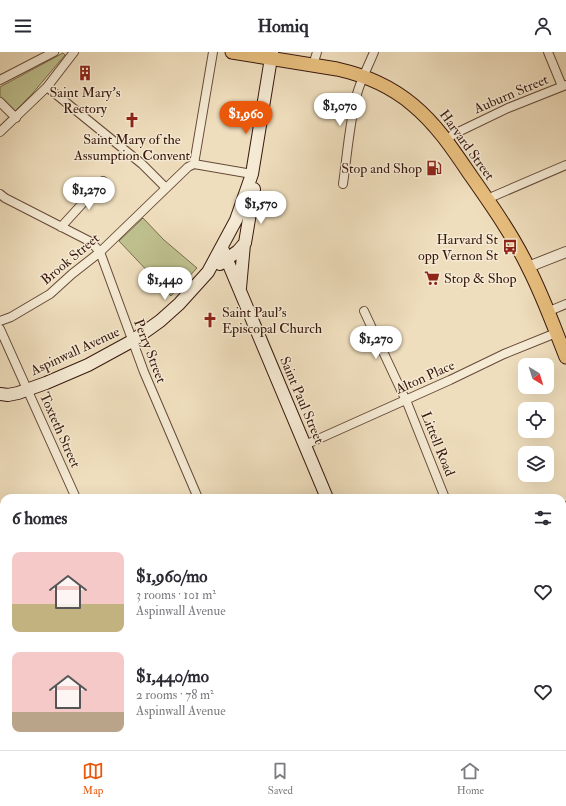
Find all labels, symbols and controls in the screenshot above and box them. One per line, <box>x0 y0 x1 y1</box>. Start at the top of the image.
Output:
icon: menu <box>12 15 34 37</box>
text: Homiq <box>257 15 309 38</box>
icon: person <box>532 15 554 37</box>
building icon: Saint Mary's Rectory <box>76 64 94 82</box>
street label: Auburn Street <box>470 71 551 118</box>
place label: Saint Mary's Rectory <box>50 84 121 118</box>
pin: $1,070 <box>307 93 373 127</box>
text: $1,070 <box>323 98 357 114</box>
pin: $1,960 <box>213 101 279 135</box>
text: $1,960 <box>229 106 263 122</box>
street label: Harvard Street <box>436 106 499 184</box>
church icon: Saint Mary of the Assumption Convent <box>123 111 141 129</box>
place label: Saint Mary of the Assumption Convent <box>73 131 191 165</box>
fuel station icon: Stop and Shop <box>425 159 443 177</box>
place label: Stop and Shop <box>341 160 422 178</box>
pin: $1,270 <box>56 177 122 211</box>
text: $1,270 <box>72 182 106 198</box>
pin: $1,570 <box>228 191 294 225</box>
text: $1,570 <box>244 196 278 212</box>
street label: Brook Street <box>37 229 103 288</box>
place label: Harvard St opp Vernon St <box>418 231 498 265</box>
bus stop icon: Harvard St opp Vernon St <box>501 238 519 256</box>
pin: $1,440 <box>132 267 198 301</box>
supermarket icon: Stop & Shop <box>423 269 441 287</box>
place label: Stop & Shop <box>444 270 517 288</box>
text: $1,440 <box>147 272 183 288</box>
place label: Saint Paul's Episcopal Church <box>222 304 323 338</box>
church icon: Saint Paul's Episcopal Church <box>201 311 219 329</box>
street label: Perry Street <box>129 317 170 386</box>
street label: Aspinwall Avenue <box>27 323 123 380</box>
pin: $1,270 <box>343 326 409 360</box>
text: $1,270 <box>359 331 393 347</box>
street label: Saint Paul Street <box>276 354 328 447</box>
street label: Alton Place <box>392 356 457 398</box>
north arrow <box>518 358 554 394</box>
map controls <box>518 358 554 482</box>
street label: Toxteth Street <box>36 390 84 471</box>
button: locate <box>518 402 554 438</box>
street label: Littell Road <box>417 409 459 479</box>
button: layers <box>518 446 554 482</box>
icon: filters <box>532 507 554 529</box>
text: 6 homes <box>12 508 67 529</box>
text: $1,960/mo <box>136 566 207 587</box>
icon: home <box>44 568 92 616</box>
icon: heart <box>532 581 554 603</box>
text: 3 rooms · 101 m² <box>136 587 216 603</box>
text: Aspinwall Avenue <box>136 603 226 619</box>
text: $1,440/mo <box>136 666 209 687</box>
icon: home <box>44 668 92 716</box>
icon: heart <box>532 681 554 703</box>
text: 2 rooms · 78 m² <box>136 687 214 703</box>
text: Aspinwall Avenue <box>136 703 226 719</box>
tab: Map <box>82 760 104 797</box>
tab: Saved <box>268 760 293 797</box>
tab: Home <box>457 760 484 797</box>

